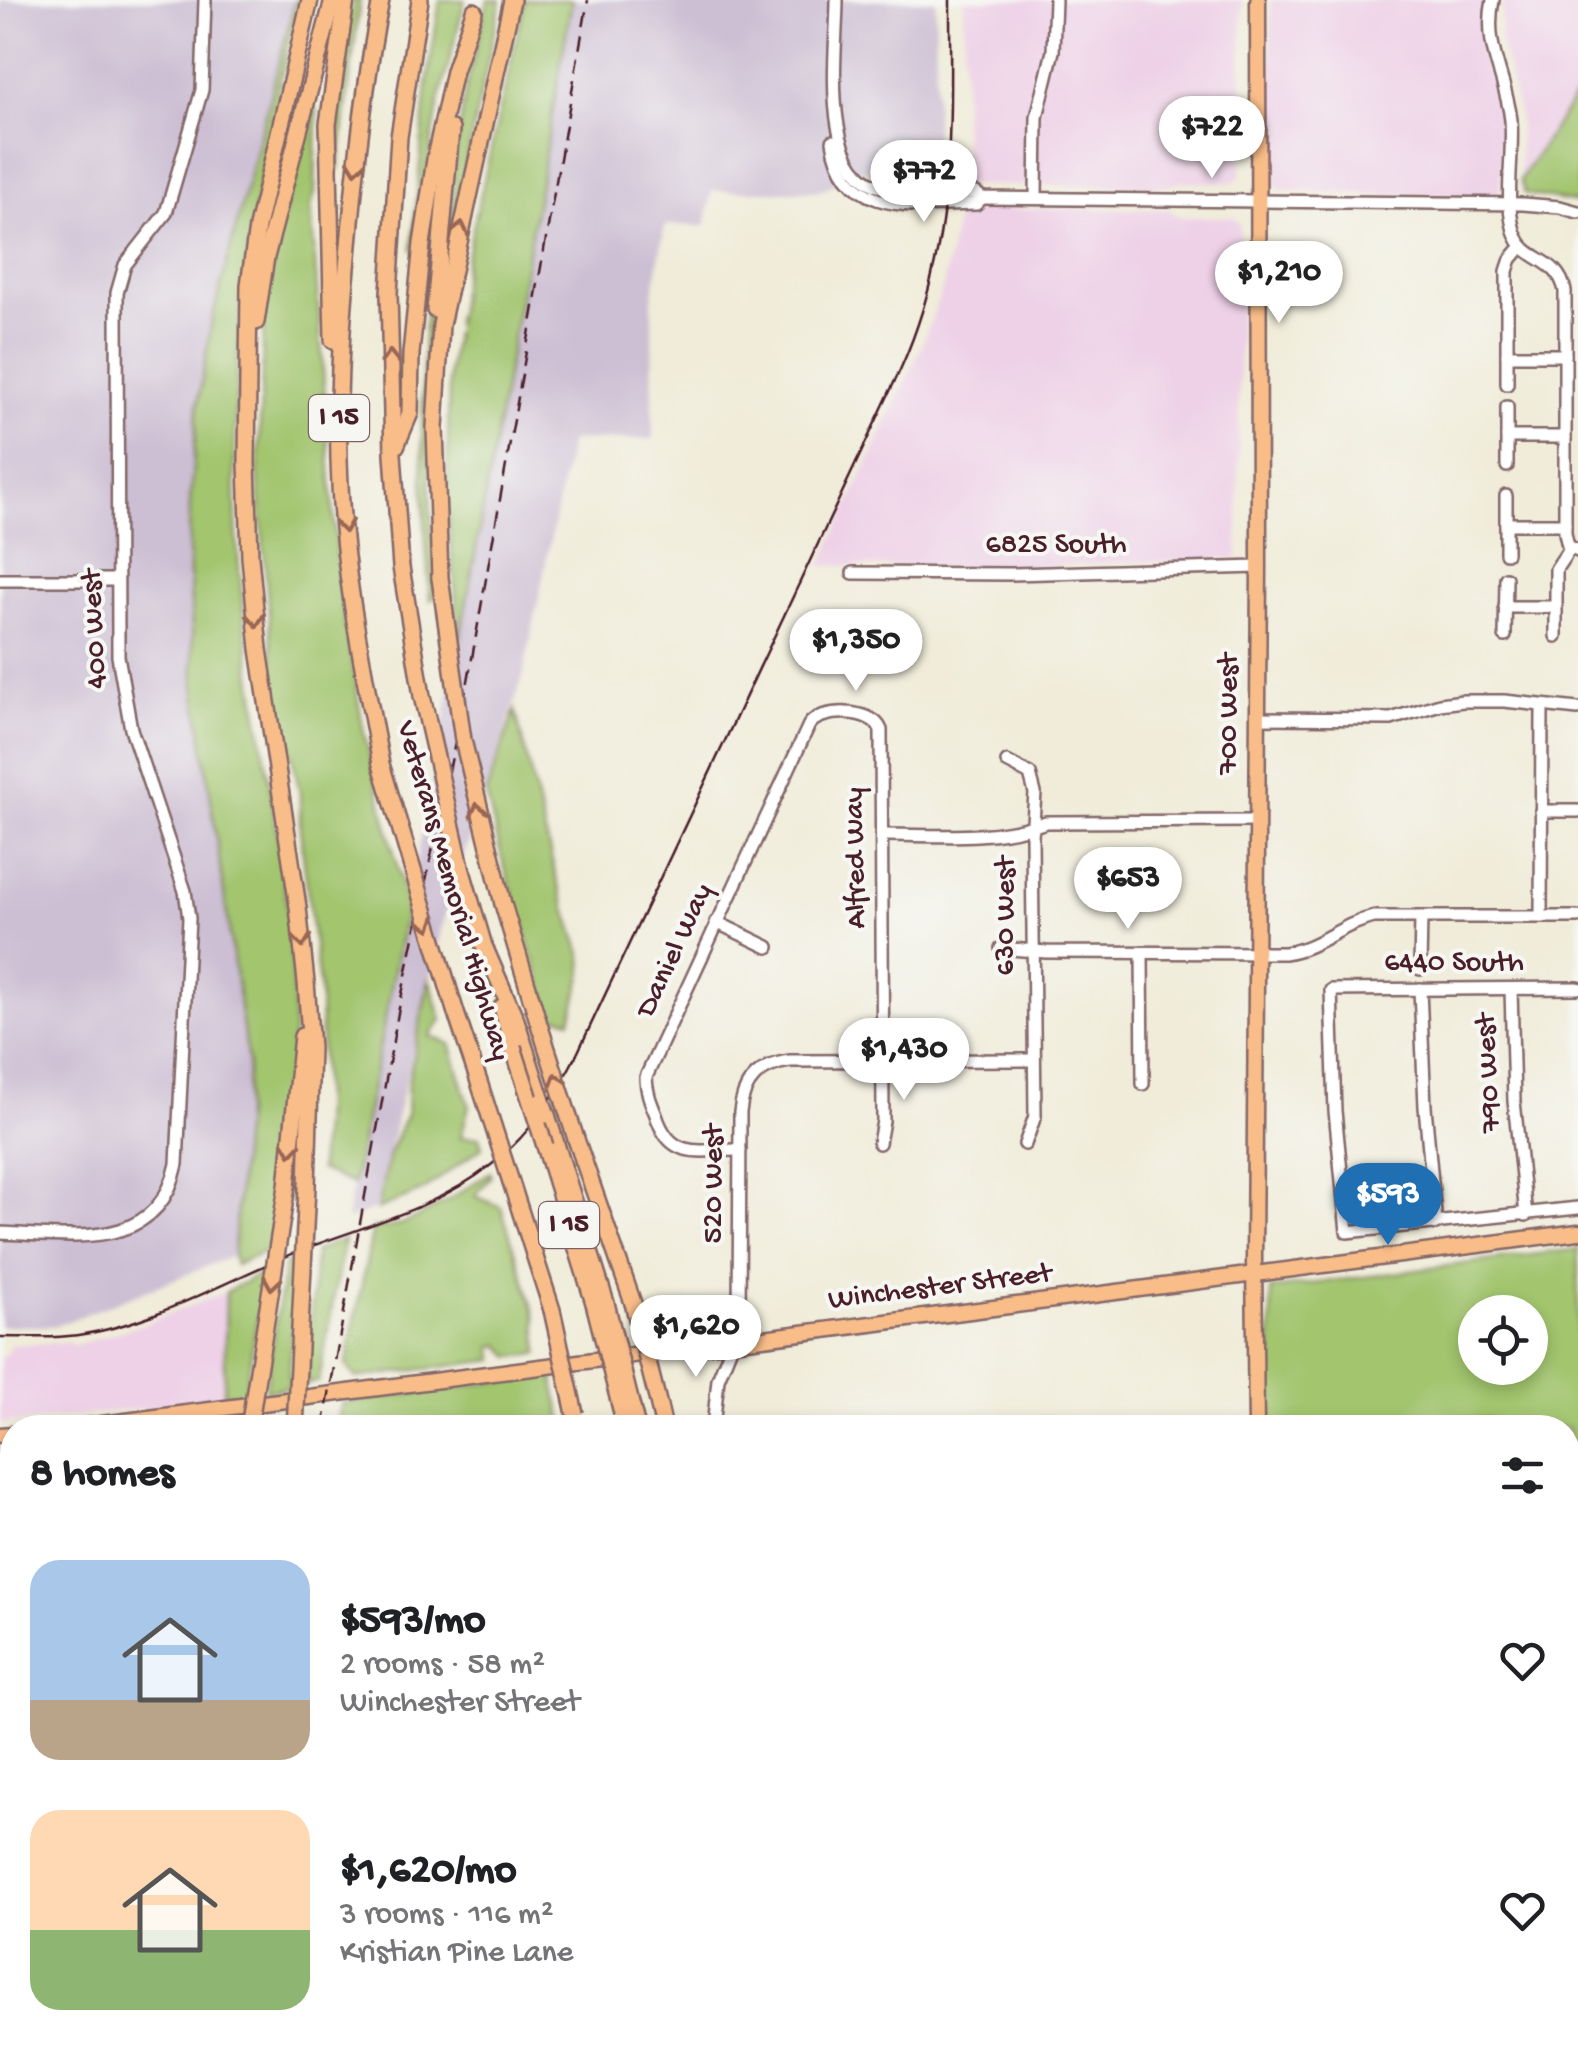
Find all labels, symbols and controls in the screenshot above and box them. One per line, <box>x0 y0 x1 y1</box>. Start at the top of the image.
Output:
pin: $722 <box>1153 96 1271 181</box>
text: $722 <box>1181 109 1243 147</box>
pin: $772 <box>865 140 983 225</box>
text: $772 <box>892 153 956 191</box>
one-way arrow <box>346 159 367 175</box>
one-way arrow <box>449 221 470 238</box>
pin: $1,210 <box>1198 241 1360 326</box>
text: $1,210 <box>1237 254 1321 292</box>
one-way arrow <box>380 348 401 364</box>
road number: I 15 <box>309 395 369 441</box>
one-way arrow <box>333 518 354 534</box>
street label: 6825 South <box>985 529 1127 564</box>
street label: 400 West <box>75 566 117 690</box>
pin: $1,350 <box>775 609 937 694</box>
one-way arrow <box>245 612 266 628</box>
text: $1,350 <box>812 622 900 660</box>
street label: 700 West <box>1213 651 1248 776</box>
street label: Veterans Memorial Highway <box>386 716 517 1065</box>
street label: Alfred Way <box>838 787 876 929</box>
one-way arrow <box>469 802 490 819</box>
pin: $653 <box>1069 847 1187 932</box>
street label: 630 West <box>990 854 1025 976</box>
text: $653 <box>1096 860 1160 898</box>
street label: Daniel Way <box>629 879 722 1025</box>
one-way arrow <box>417 915 437 932</box>
one-way arrow <box>291 934 312 950</box>
street label: 6440 South <box>1384 947 1524 982</box>
street label: 790 West <box>1469 1010 1511 1134</box>
pin: $1,430 <box>823 1018 985 1103</box>
text: $1,430 <box>860 1031 948 1069</box>
one-way arrow <box>549 1072 569 1089</box>
street label: 520 West <box>698 1122 733 1243</box>
one-way arrow <box>281 1141 302 1157</box>
pin: $593 <box>1329 1163 1447 1248</box>
text: $593 <box>1356 1176 1420 1214</box>
road number: I 15 <box>539 1202 599 1248</box>
street label: Winchester Street <box>826 1257 1056 1319</box>
one-way arrow <box>262 1274 283 1291</box>
pin: $1,620 <box>615 1295 777 1380</box>
map controls <box>1458 1295 1548 1385</box>
button: locate <box>1458 1295 1548 1385</box>
text: $1,620 <box>652 1308 740 1346</box>
icon: filters <box>1495 1448 1550 1503</box>
text: 8 homes <box>30 1451 174 1500</box>
text: $593/mo <box>340 1598 486 1647</box>
icon: home <box>110 1600 230 1720</box>
icon: heart <box>1495 1633 1550 1688</box>
text: 2 rooms · 58 m² <box>340 1647 545 1685</box>
text: Winchester Street <box>340 1685 580 1723</box>
text: $1,620/mo <box>340 1848 516 1897</box>
icon: home <box>110 1850 230 1970</box>
icon: heart <box>1495 1883 1550 1938</box>
text: 3 rooms · 116 m² <box>340 1897 553 1935</box>
text: Kristian Pine Lane <box>340 1935 573 1973</box>

